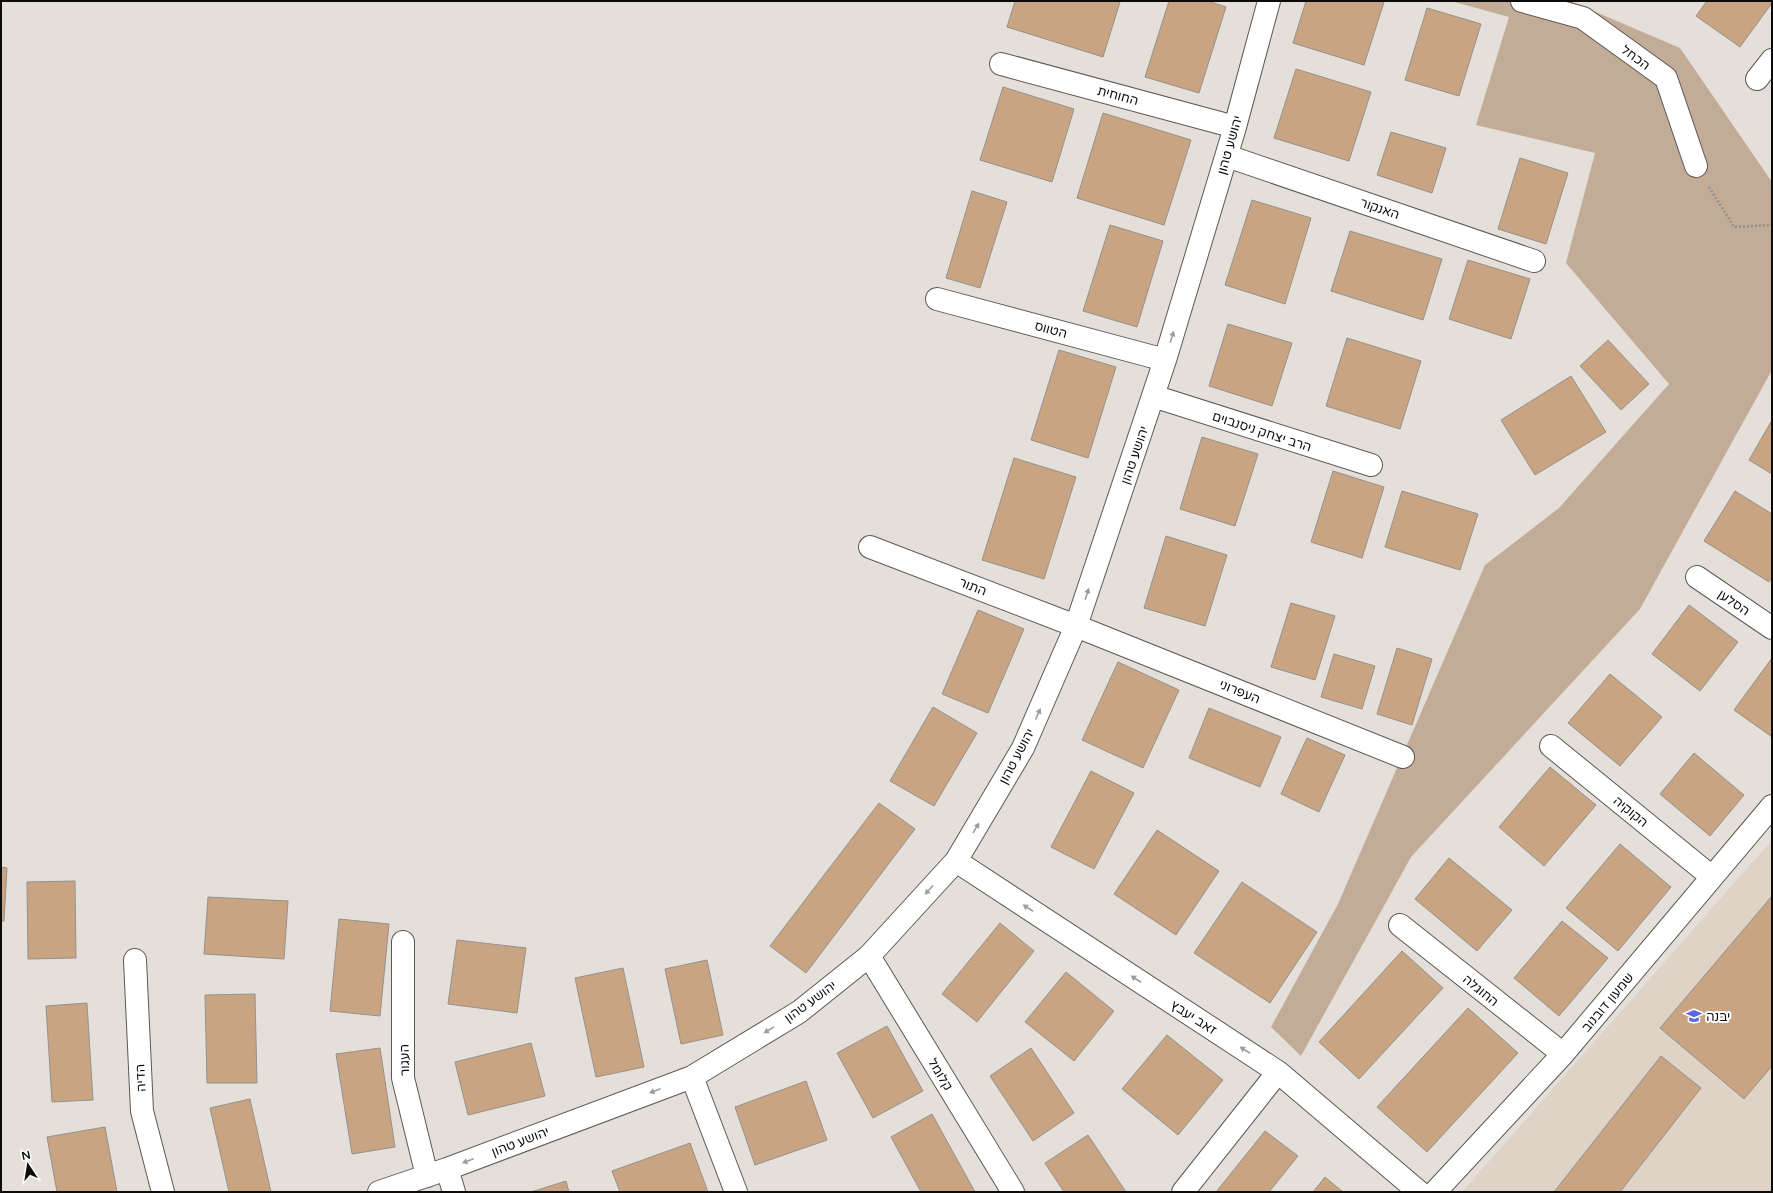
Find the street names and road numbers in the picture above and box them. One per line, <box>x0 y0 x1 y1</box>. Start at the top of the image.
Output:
street label: הכחל <box>1618 42 1653 74</box>
street label: החוחית <box>1095 83 1140 109</box>
street label: יהושע טהון <box>1214 114 1246 177</box>
street label: האנקור <box>1358 195 1402 223</box>
street label: הטווס <box>1033 318 1069 342</box>
street label: הרב יצחק ניסנבוים <box>1210 408 1313 456</box>
street label: יהושע טהון <box>1117 424 1152 487</box>
street label: התור <box>956 574 989 600</box>
street label: הסלען <box>1714 586 1752 619</box>
street label: העפרוני <box>1217 676 1262 707</box>
street label: יהושע טהון <box>996 726 1038 787</box>
street label: הקוקיה <box>1610 793 1651 831</box>
street label: שמעון דובנוב <box>1578 970 1637 1036</box>
street label: החוגלה <box>1459 972 1502 1010</box>
street label: יהושע טהון <box>781 977 840 1026</box>
street label: זאב יעבץ <box>1167 997 1220 1039</box>
street label: העגור <box>397 1044 413 1076</box>
street label: קלומל <box>924 1055 956 1094</box>
street label: הדיה <box>132 1063 150 1092</box>
street label: יהושע טהון <box>489 1124 552 1160</box>

